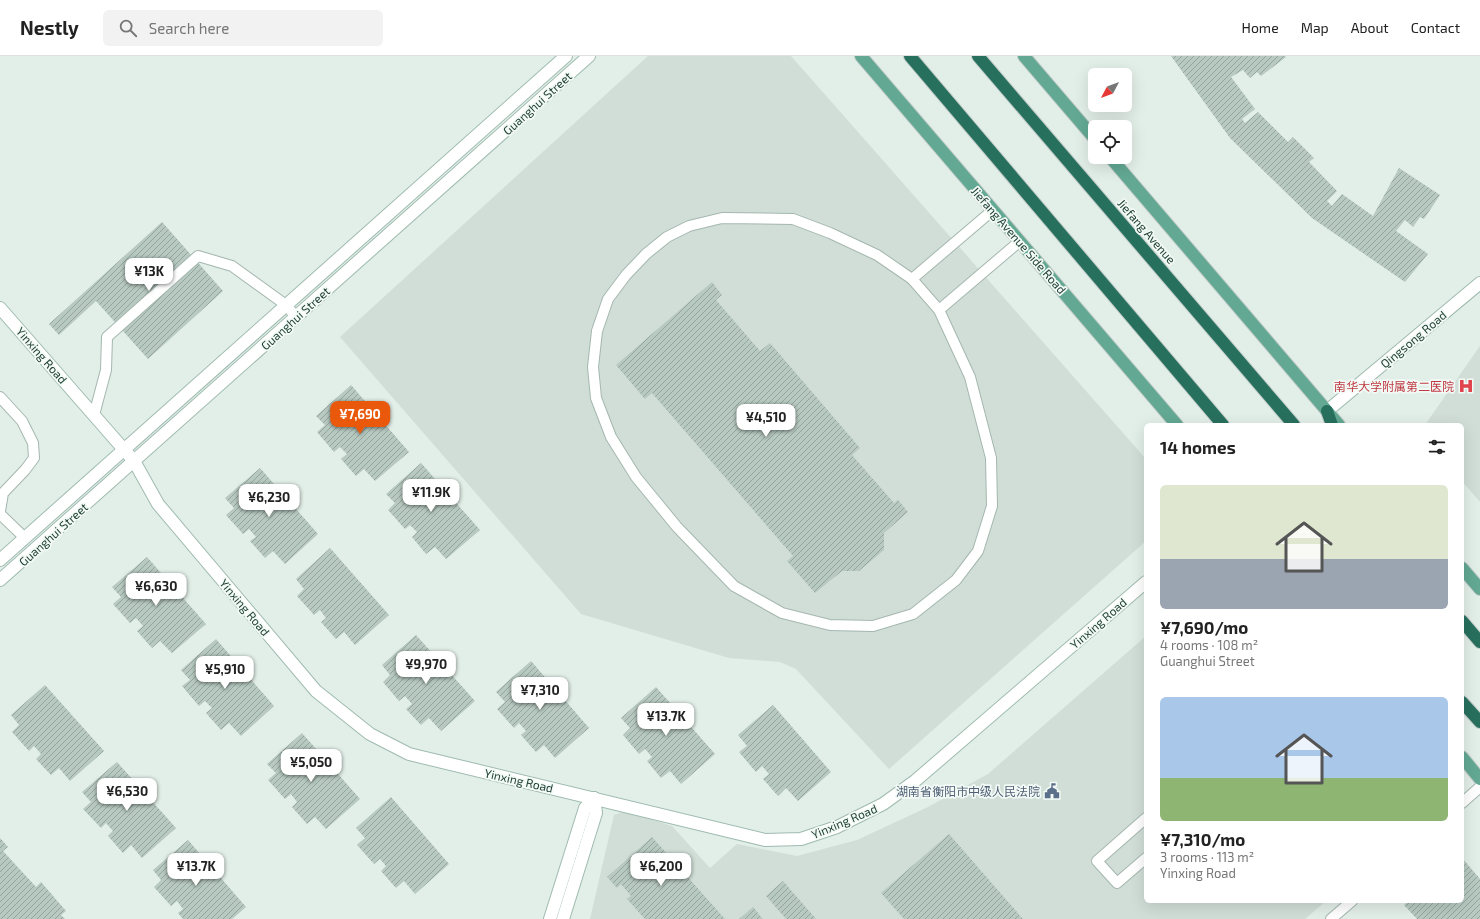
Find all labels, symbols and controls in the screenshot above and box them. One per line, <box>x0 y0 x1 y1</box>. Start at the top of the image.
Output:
search box <box>103 10 383 46</box>
text: Nestly <box>20 16 79 39</box>
icon: search <box>117 17 139 39</box>
text: Search here <box>149 19 229 37</box>
text: Home <box>1242 19 1279 36</box>
text: Map <box>1301 19 1329 36</box>
text: About <box>1351 19 1389 36</box>
text: Contact <box>1411 19 1460 36</box>
street label: Guanghui Street <box>500 68 574 137</box>
north arrow <box>1088 68 1132 112</box>
map controls <box>1088 68 1132 164</box>
button: locate <box>1088 120 1132 164</box>
street label: Jiefang Avenue Side Road <box>969 184 1069 296</box>
street label: Jiefang Avenue <box>1115 196 1179 266</box>
pin: ¥13K <box>125 258 173 292</box>
text: ¥13K <box>134 263 164 279</box>
street label: Guanghui Street <box>258 283 332 352</box>
street label: Qingsong Road <box>1377 307 1449 371</box>
street label: Yinxing Road <box>14 324 70 386</box>
hospital icon: 南华大学附属第二医院 <box>1457 377 1475 395</box>
place label: 南华大学附属第二医院 <box>1334 379 1454 393</box>
pin: ¥7,690 <box>327 401 393 435</box>
pin: ¥4,510 <box>733 404 799 438</box>
text: ¥7,690 <box>339 406 381 422</box>
text: ¥4,510 <box>745 409 787 425</box>
icon: filters <box>1426 436 1448 458</box>
text: 14 homes <box>1160 437 1236 457</box>
pin: ¥11.9K <box>398 479 464 513</box>
pin: ¥6,230 <box>236 484 302 518</box>
text: ¥11.9K <box>412 484 450 500</box>
text: ¥6,230 <box>248 489 290 505</box>
street label: Guanghui Street <box>16 499 90 568</box>
icon: home <box>1268 511 1340 583</box>
pin: ¥6,630 <box>123 573 189 607</box>
street label: Yinxing Road <box>217 576 273 638</box>
text: ¥6,630 <box>135 578 177 594</box>
street label: Yinxing Road <box>1067 595 1129 651</box>
text: ¥7,690/mo <box>1160 617 1248 637</box>
text: 4 rooms · 108 m² <box>1160 637 1258 653</box>
pin: ¥9,970 <box>393 651 459 685</box>
text: Guanghui Street <box>1160 653 1255 669</box>
pin: ¥5,910 <box>192 656 258 690</box>
text: ¥9,970 <box>405 656 447 672</box>
text: ¥5,910 <box>205 661 245 677</box>
pin: ¥7,310 <box>507 677 573 711</box>
text: ¥7,310 <box>520 682 560 698</box>
pin: ¥13.7K <box>633 703 699 737</box>
text: ¥13.7K <box>646 708 686 724</box>
icon: home <box>1268 723 1340 795</box>
pin: ¥5,050 <box>278 749 344 783</box>
text: ¥5,050 <box>290 754 332 770</box>
street label: Yinxing Road <box>483 765 555 795</box>
pin: ¥6,530 <box>94 778 160 812</box>
public building icon: 湖南省衡阳市中级人民法院 <box>1043 782 1061 800</box>
text: ¥6,530 <box>106 783 148 799</box>
place label: 湖南省衡阳市中级人民法院 <box>896 784 1040 798</box>
street label: Yinxing Road <box>809 801 879 841</box>
text: ¥7,310/mo <box>1160 829 1245 849</box>
text: 3 rooms · 113 m² <box>1160 849 1254 865</box>
pin: ¥13.7K <box>163 853 229 887</box>
pin: ¥6,200 <box>628 853 694 887</box>
text: ¥13.7K <box>176 858 216 874</box>
text: ¥6,200 <box>639 858 683 874</box>
text: Yinxing Road <box>1160 865 1236 881</box>

